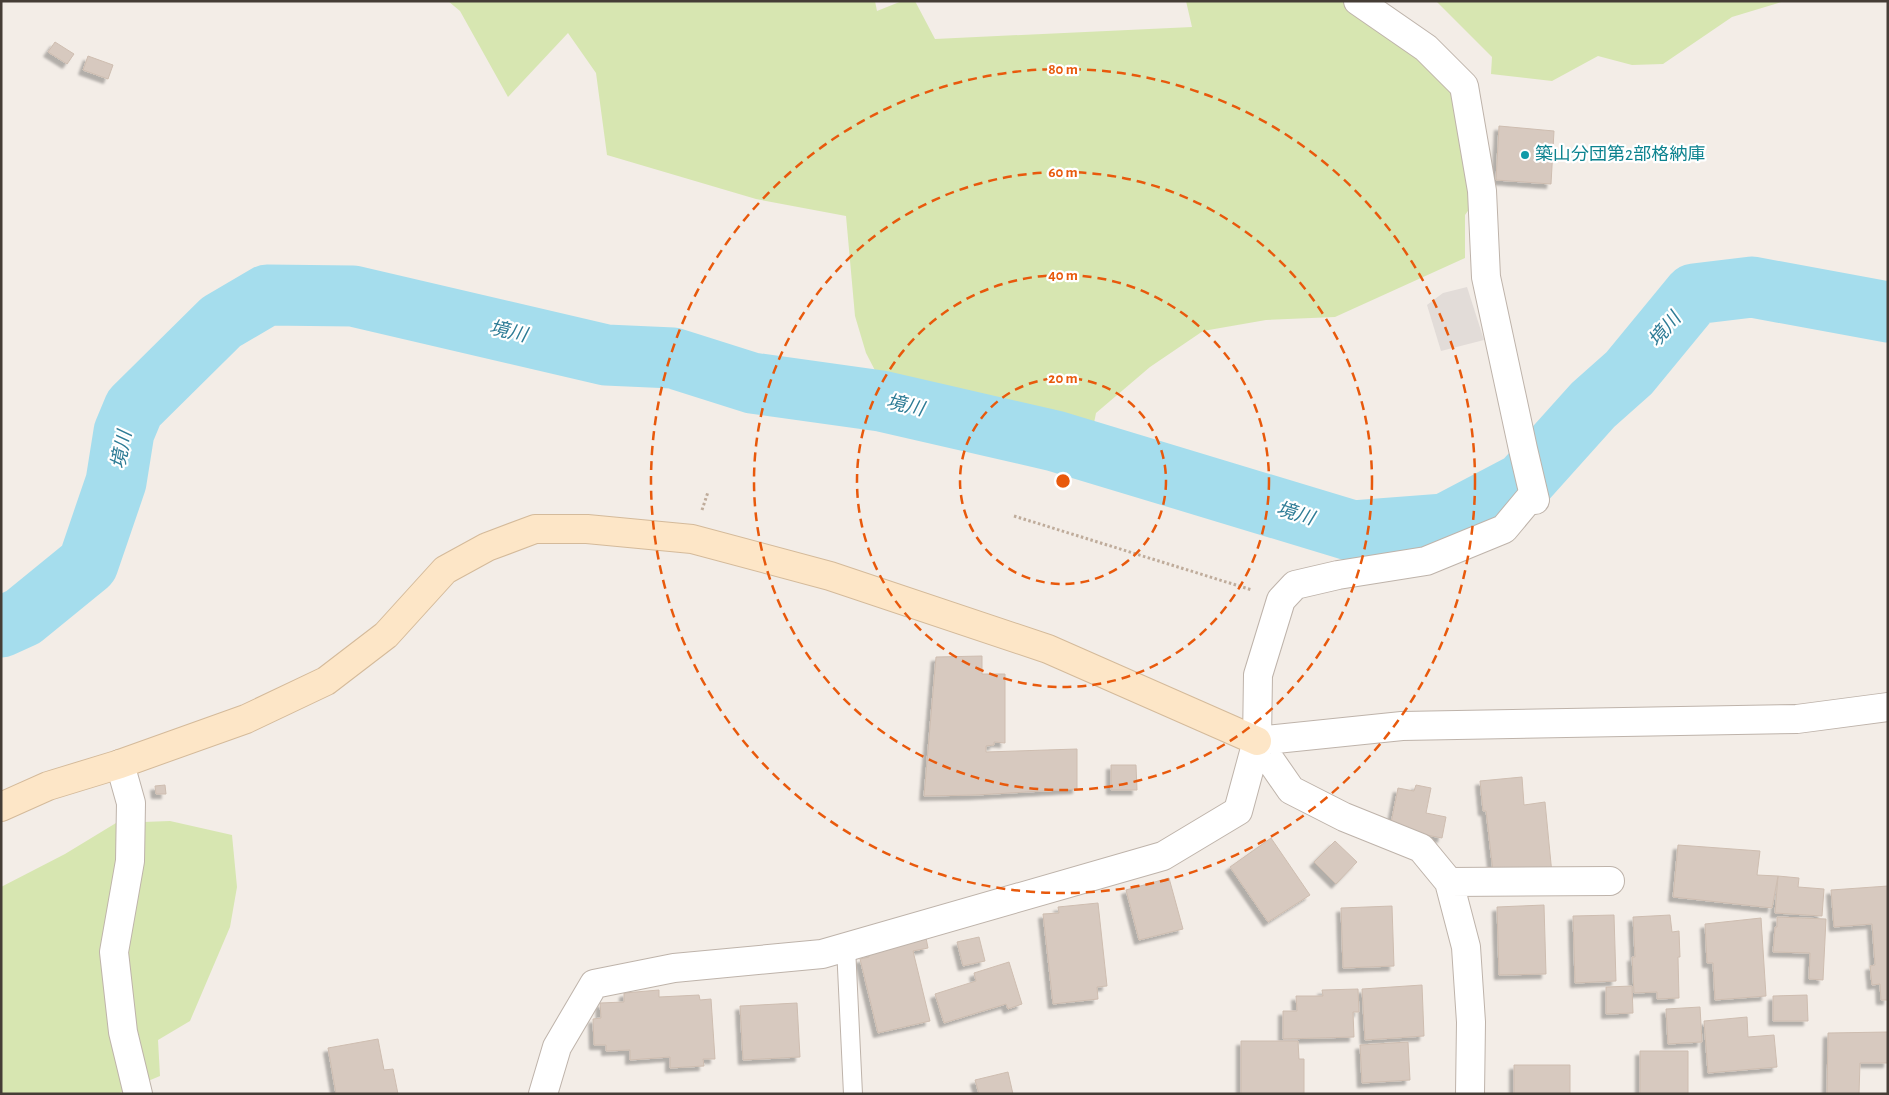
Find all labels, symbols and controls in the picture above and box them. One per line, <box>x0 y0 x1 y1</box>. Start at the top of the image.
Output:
text: 80 m <box>1048 62 1078 77</box>
place label: 築山分団第2部格納庫 <box>1535 144 1705 164</box>
marker: 築山分団第2部格納庫 <box>1519 149 1531 161</box>
text: 60 m <box>1048 165 1078 180</box>
text: 40 m <box>1048 268 1078 283</box>
water label: 境川 <box>1645 307 1686 351</box>
water label: 境川 <box>487 317 531 346</box>
text: 20 m <box>1048 371 1078 386</box>
water label: 境川 <box>884 391 928 420</box>
water label: 境川 <box>108 427 135 470</box>
centre of rings <box>1054 472 1072 490</box>
water label: 境川 <box>1274 498 1318 529</box>

